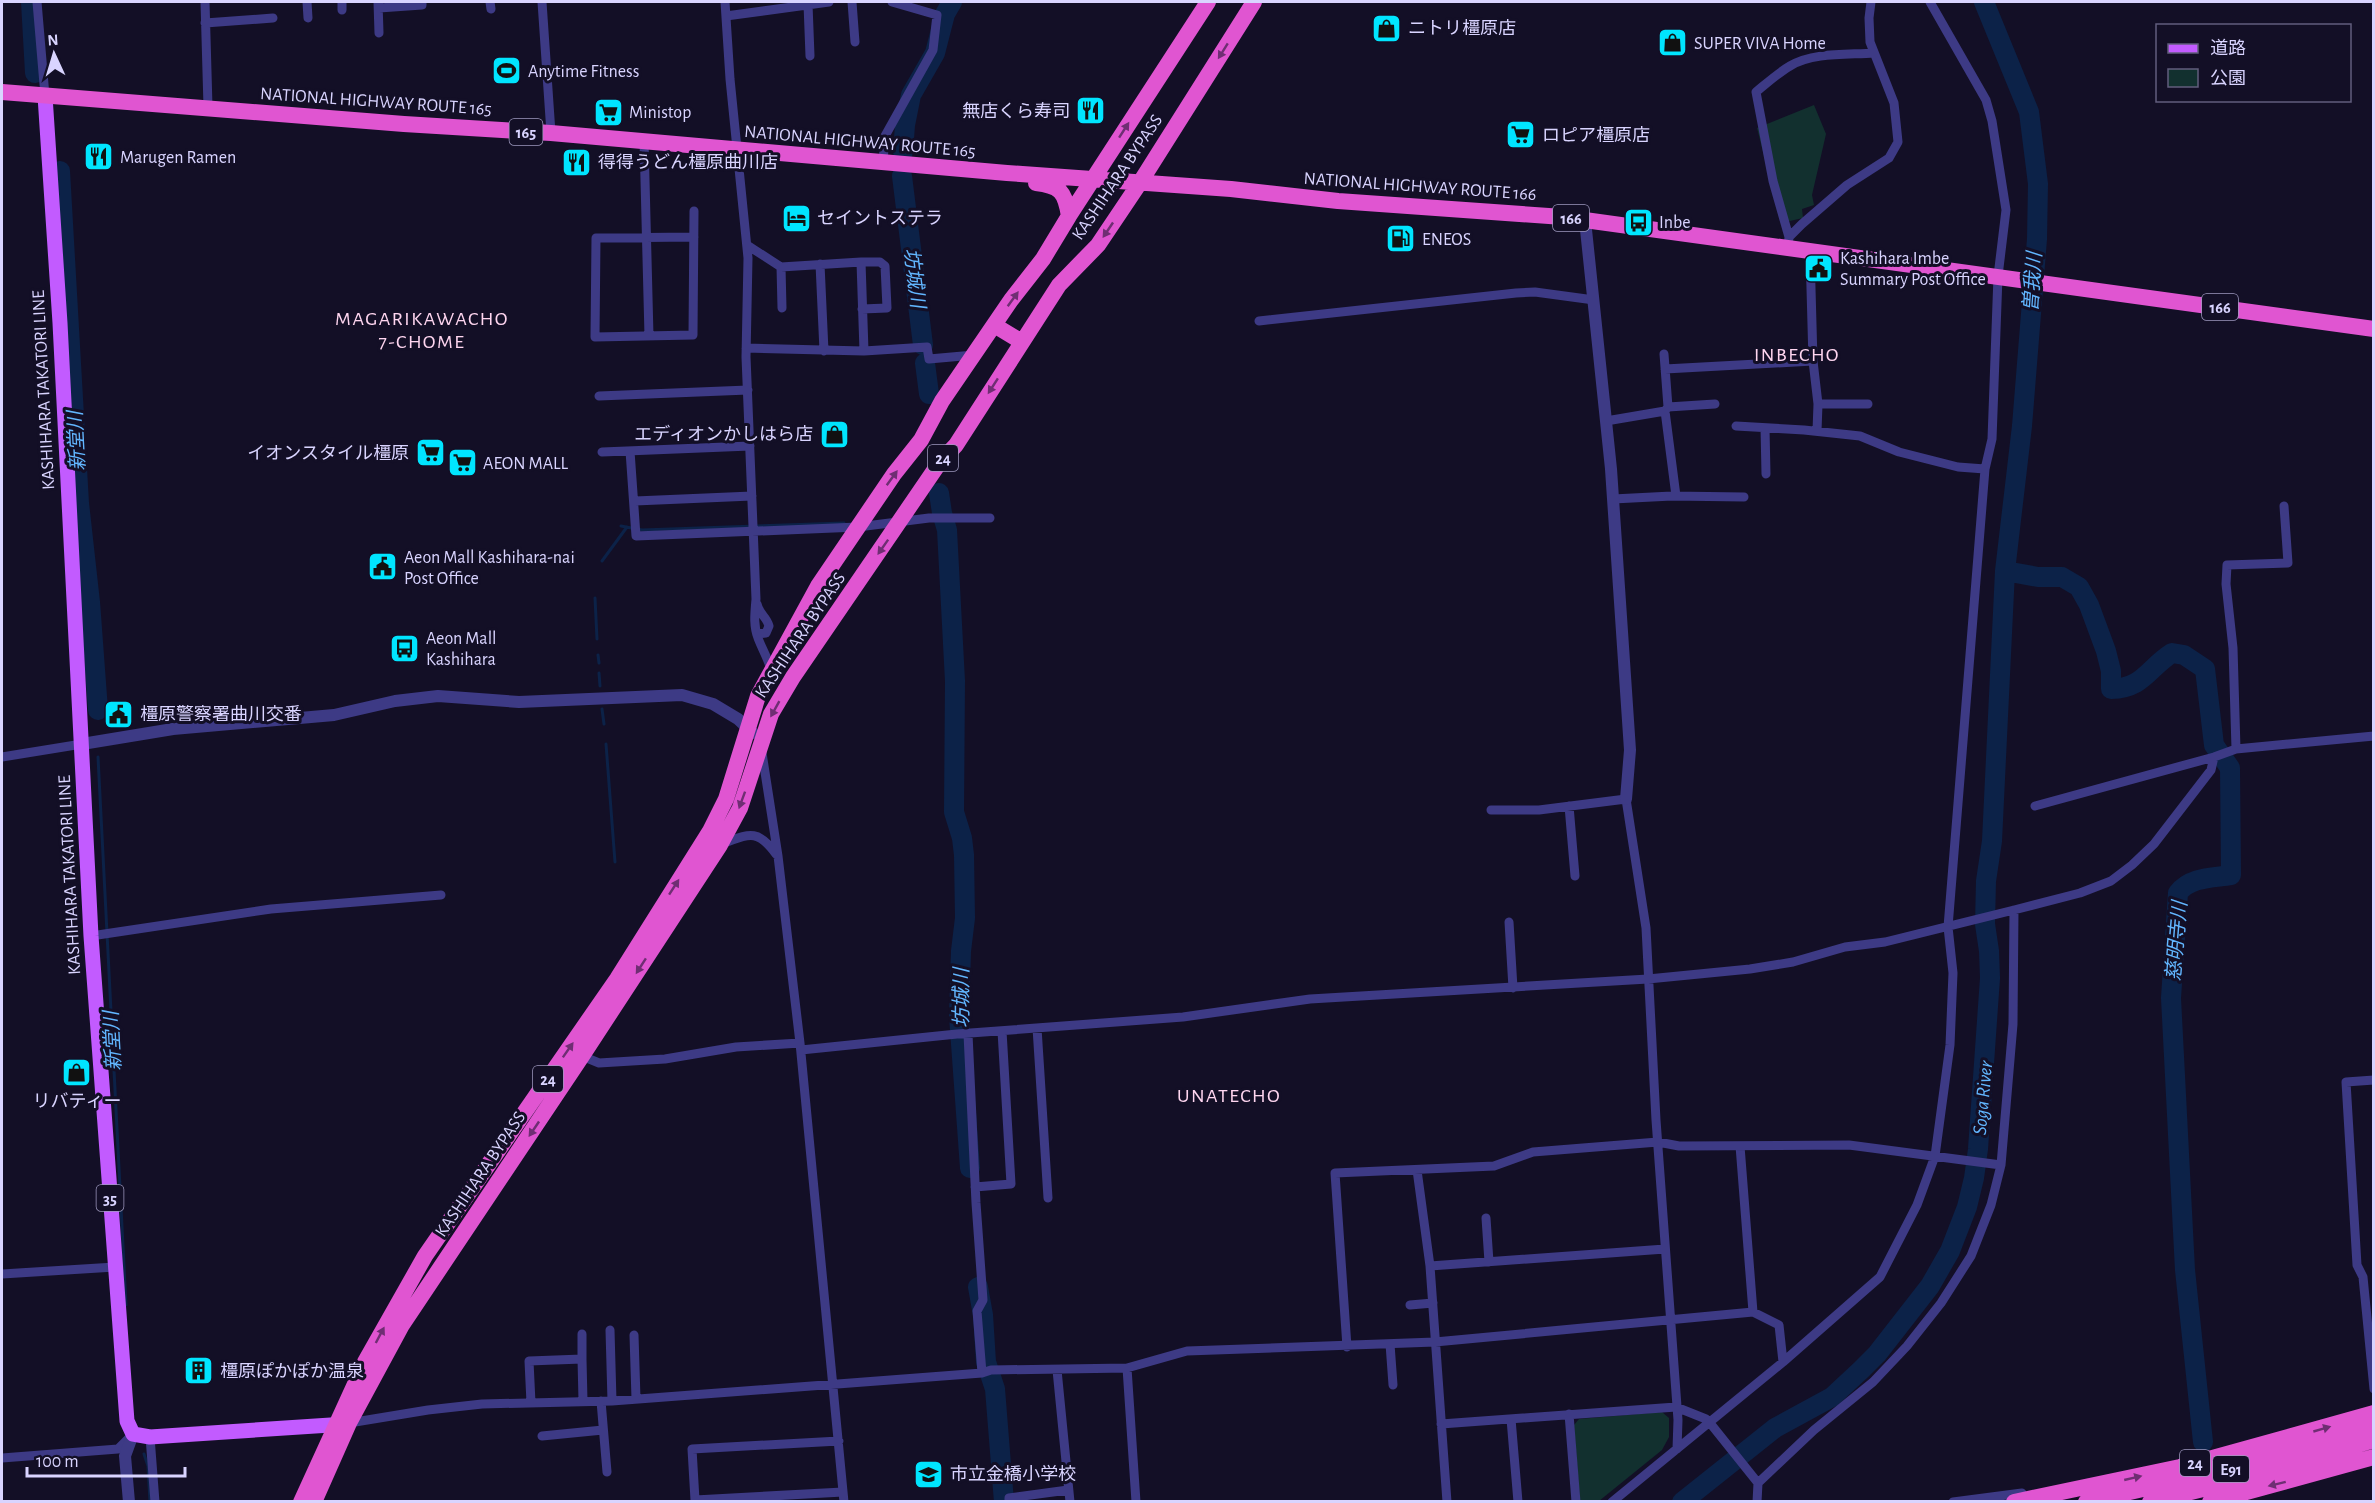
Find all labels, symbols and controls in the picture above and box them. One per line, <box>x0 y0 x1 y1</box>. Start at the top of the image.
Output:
shop icon: ニトリ橿原店 <box>1371 12 1403 44</box>
place label: ニトリ橿原店 <box>1408 19 1516 38</box>
north arrow <box>24 24 84 84</box>
legend <box>2156 24 2351 102</box>
shop icon: SUPER VIVA Home <box>1657 27 1689 59</box>
text: N <box>47 32 59 48</box>
place label: SUPER VIVA Home <box>1694 35 1826 53</box>
text: 道路 <box>2210 38 2246 58</box>
one-way arrow <box>1218 43 1229 59</box>
sports icon: Anytime Fitness <box>491 55 523 87</box>
place label: Anytime Fitness <box>528 63 639 81</box>
text: 公園 <box>2210 69 2246 88</box>
street label: NATIONAL HIGHWAY ROUTE 165 <box>260 85 492 119</box>
restaurant icon: 無店くら寿司 <box>1075 95 1107 127</box>
supermarket icon: Ministop <box>592 96 624 128</box>
place label: 無店くら寿司 <box>962 101 1070 121</box>
place label: Ministop <box>629 104 691 122</box>
street label: KASHIHARA BYPASS <box>1069 112 1166 244</box>
road number: 165 <box>510 119 542 145</box>
supermarket icon: ロピア橿原店 <box>1505 119 1537 151</box>
one-way arrow <box>1119 122 1130 138</box>
street label: NATIONAL HIGHWAY ROUTE 165 <box>744 123 976 161</box>
place label: ロピア橿原店 <box>1542 126 1650 145</box>
restaurant icon: Marugen Ramen <box>83 141 115 173</box>
restaurant icon: 得得うどん橿原曲川店 <box>561 146 593 178</box>
place label: Marugen Ramen <box>120 149 236 167</box>
place label: 得得うどん橿原曲川店 <box>598 153 778 172</box>
street label: NATIONAL HIGHWAY ROUTE 166 <box>1303 170 1537 204</box>
hotel icon: セイントステラ <box>780 202 812 234</box>
road number: 166 <box>1553 205 1589 231</box>
bus stop icon: Inbe <box>1622 206 1654 238</box>
place label: セイントステラ <box>817 209 943 228</box>
place label: Inbe <box>1659 214 1690 232</box>
one-way arrow <box>1102 221 1114 237</box>
fuel station icon: ENEOS <box>1385 223 1417 255</box>
place label: ENEOS <box>1422 231 1471 249</box>
water label: 坊城川 <box>900 247 929 311</box>
water label: 曽我川 <box>2020 249 2045 313</box>
place label: Kashihara Imbe Summary Post Office <box>1840 250 1986 289</box>
public building icon: Kashihara Imbe Summary Post Office <box>1803 252 1835 284</box>
street label: KASHIHARA TAKATORI LINE <box>30 289 58 490</box>
one-way arrow <box>1006 291 1018 306</box>
road number: 166 <box>2202 294 2238 320</box>
district label: MAGARIKAWACHO 7-CHOME <box>335 309 509 352</box>
district label: INBECHO <box>1754 345 1840 365</box>
one-way arrow <box>988 378 999 394</box>
water label: 新堂川 <box>64 408 89 471</box>
shop icon: エディオンかしはら店 <box>818 418 850 450</box>
place label: エディオンかしはら店 <box>634 424 813 444</box>
supermarket icon: イオンスタイル橿原 <box>414 437 446 469</box>
place label: イオンスタイル橿原 <box>247 444 409 463</box>
road number: 24 <box>928 445 958 471</box>
supermarket icon: AEON MALL <box>446 447 478 479</box>
place label: AEON MALL <box>483 455 569 473</box>
one-way arrow <box>886 470 898 486</box>
one-way arrow <box>877 538 889 554</box>
place label: Aeon Mall Kashihara-nai Post Office <box>404 549 575 588</box>
public building icon: Aeon Mall Kashihara-nai Post Office <box>367 551 399 583</box>
street label: KASHIHARA BYPASS <box>752 570 849 702</box>
place label: Aeon Mall Kashihara <box>426 630 497 669</box>
bus stop icon: Aeon Mall Kashihara <box>389 632 421 664</box>
public building icon: 橿原警察署曲川交番 <box>103 698 135 730</box>
one-way arrow <box>770 700 780 717</box>
place label: 橿原警察署曲川交番 <box>140 704 302 724</box>
street label: KASHIHARA TAKATORI LINE <box>56 774 84 975</box>
one-way arrow <box>737 791 747 809</box>
one-way arrow <box>669 878 680 895</box>
water label: 慈明寺川 <box>2163 898 2191 982</box>
one-way arrow <box>636 958 647 974</box>
water label: 坊城川 <box>951 966 972 1028</box>
water label: 新堂川 <box>100 1008 125 1071</box>
one-way arrow <box>562 1042 574 1058</box>
shop icon: リバティー <box>61 1056 93 1088</box>
water label: Soga River <box>1970 1060 1996 1136</box>
road number: 24 <box>533 1066 563 1092</box>
district label: UNATECHO <box>1177 1086 1281 1106</box>
place label: リバティー <box>33 1092 121 1111</box>
street label: KASHIHARA BYPASS <box>432 1109 529 1241</box>
one-way arrow <box>529 1121 540 1137</box>
road number: 35 <box>96 1185 124 1211</box>
one-way arrow <box>375 1326 385 1343</box>
building icon: 橿原ぽかぽか温泉 <box>183 1355 215 1387</box>
place label: 橿原ぽかぽか温泉 <box>220 1362 364 1381</box>
one-way arrow <box>2313 1423 2331 1433</box>
scale bar <box>27 1440 184 1478</box>
road number: 24 <box>2180 1450 2210 1476</box>
text: 100 m <box>36 1453 79 1471</box>
road number: E91 <box>2213 1456 2249 1482</box>
school or university icon: 市立金橋小学校 <box>913 1458 945 1490</box>
place label: 市立金橋小学校 <box>950 1464 1076 1484</box>
one-way arrow <box>2124 1472 2143 1482</box>
one-way arrow <box>2268 1480 2286 1490</box>

